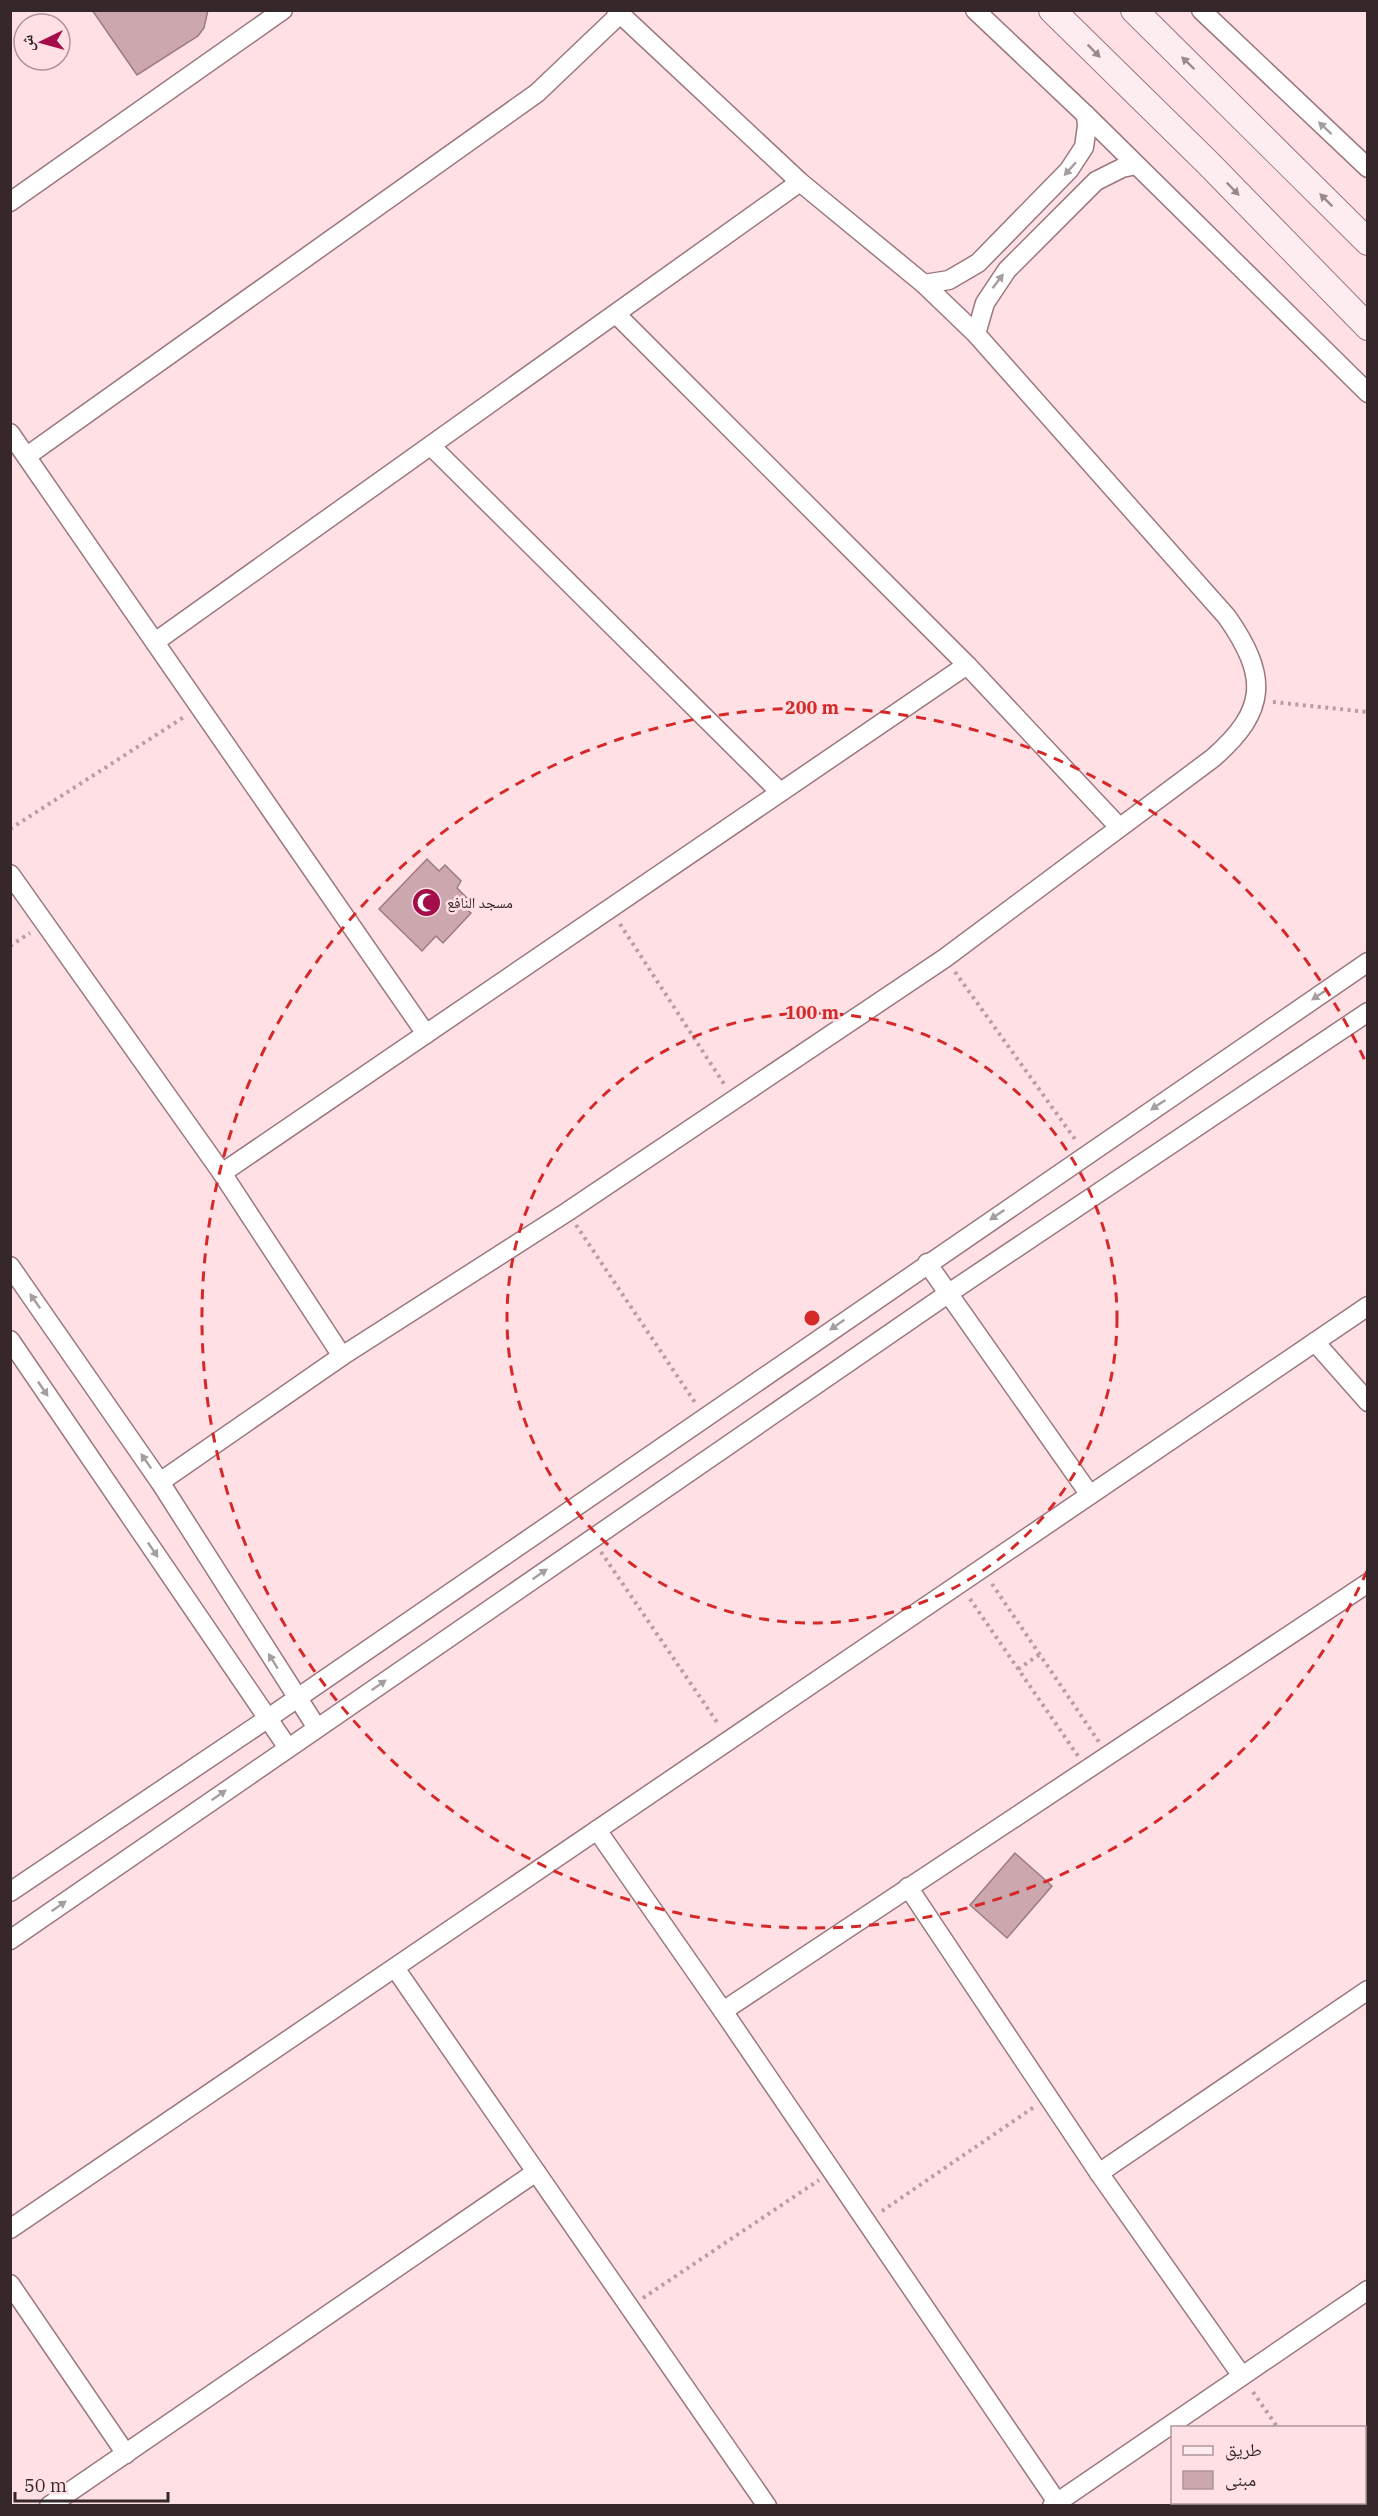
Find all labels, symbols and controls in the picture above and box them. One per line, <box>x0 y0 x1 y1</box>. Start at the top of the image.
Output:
north arrow <box>12 12 72 72</box>
text: ش <box>16 34 38 53</box>
one-way arrow <box>1087 44 1101 58</box>
one-way arrow <box>1181 57 1196 70</box>
one-way arrow <box>1318 121 1332 135</box>
one-way arrow <box>1064 161 1077 176</box>
one-way arrow <box>1225 181 1239 195</box>
one-way arrow <box>1320 194 1334 208</box>
one-way arrow <box>992 273 1005 289</box>
text: 200 m <box>785 696 840 719</box>
mosque icon: مسجد النافع <box>410 887 442 919</box>
place label: مسجد النافع <box>447 893 513 913</box>
one-way arrow <box>1312 989 1328 1001</box>
text: 100 m <box>785 1001 840 1024</box>
one-way arrow <box>1151 1099 1167 1111</box>
one-way arrow <box>990 1209 1006 1221</box>
one-way arrow <box>30 1293 41 1309</box>
centre of rings <box>802 1308 822 1328</box>
one-way arrow <box>829 1319 845 1331</box>
one-way arrow <box>37 1381 48 1397</box>
one-way arrow <box>140 1454 152 1470</box>
one-way arrow <box>147 1542 159 1558</box>
one-way arrow <box>531 1568 547 1580</box>
one-way arrow <box>268 1653 279 1669</box>
one-way arrow <box>371 1679 387 1691</box>
one-way arrow <box>211 1790 227 1801</box>
one-way arrow <box>50 1900 66 1912</box>
legend <box>1171 2426 1366 2504</box>
text: طريق <box>1225 2438 1262 2461</box>
scale bar <box>15 2465 168 2503</box>
text: مبنى <box>1225 2468 1256 2491</box>
text: 50 m <box>24 2474 67 2497</box>

